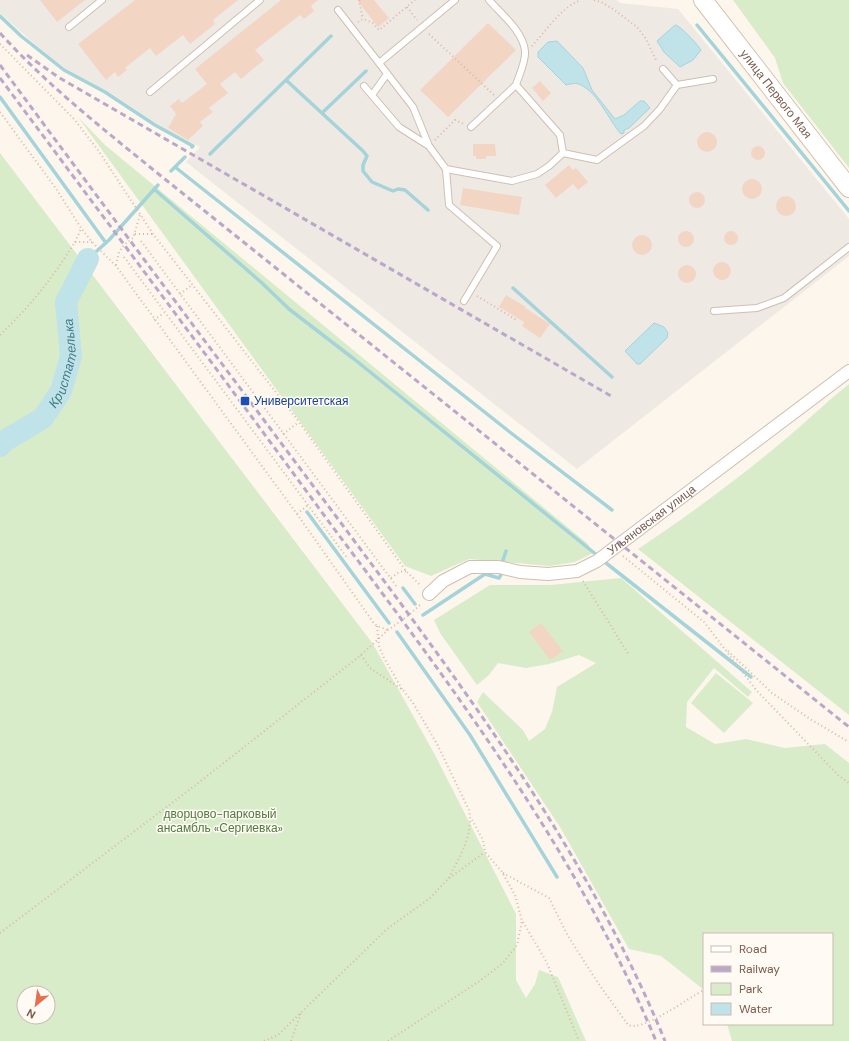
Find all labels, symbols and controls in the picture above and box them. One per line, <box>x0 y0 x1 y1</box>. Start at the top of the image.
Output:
street label: улица Первого Мая <box>736 46 816 142</box>
water label: Кристателька <box>44 318 80 411</box>
place label: Университетская <box>254 393 348 409</box>
marker: Университетская <box>239 395 251 407</box>
street label: Ульяновская улица <box>604 481 699 559</box>
park label: дворцово-парковый ансамбль «Сергиевка» <box>157 806 283 836</box>
legend <box>703 933 833 1025</box>
text: Road <box>739 941 767 957</box>
text: Railway <box>739 961 780 977</box>
text: Park <box>739 981 763 997</box>
north arrow <box>16 985 56 1025</box>
text: Water <box>739 1001 773 1017</box>
text: N <box>24 1006 38 1022</box>

